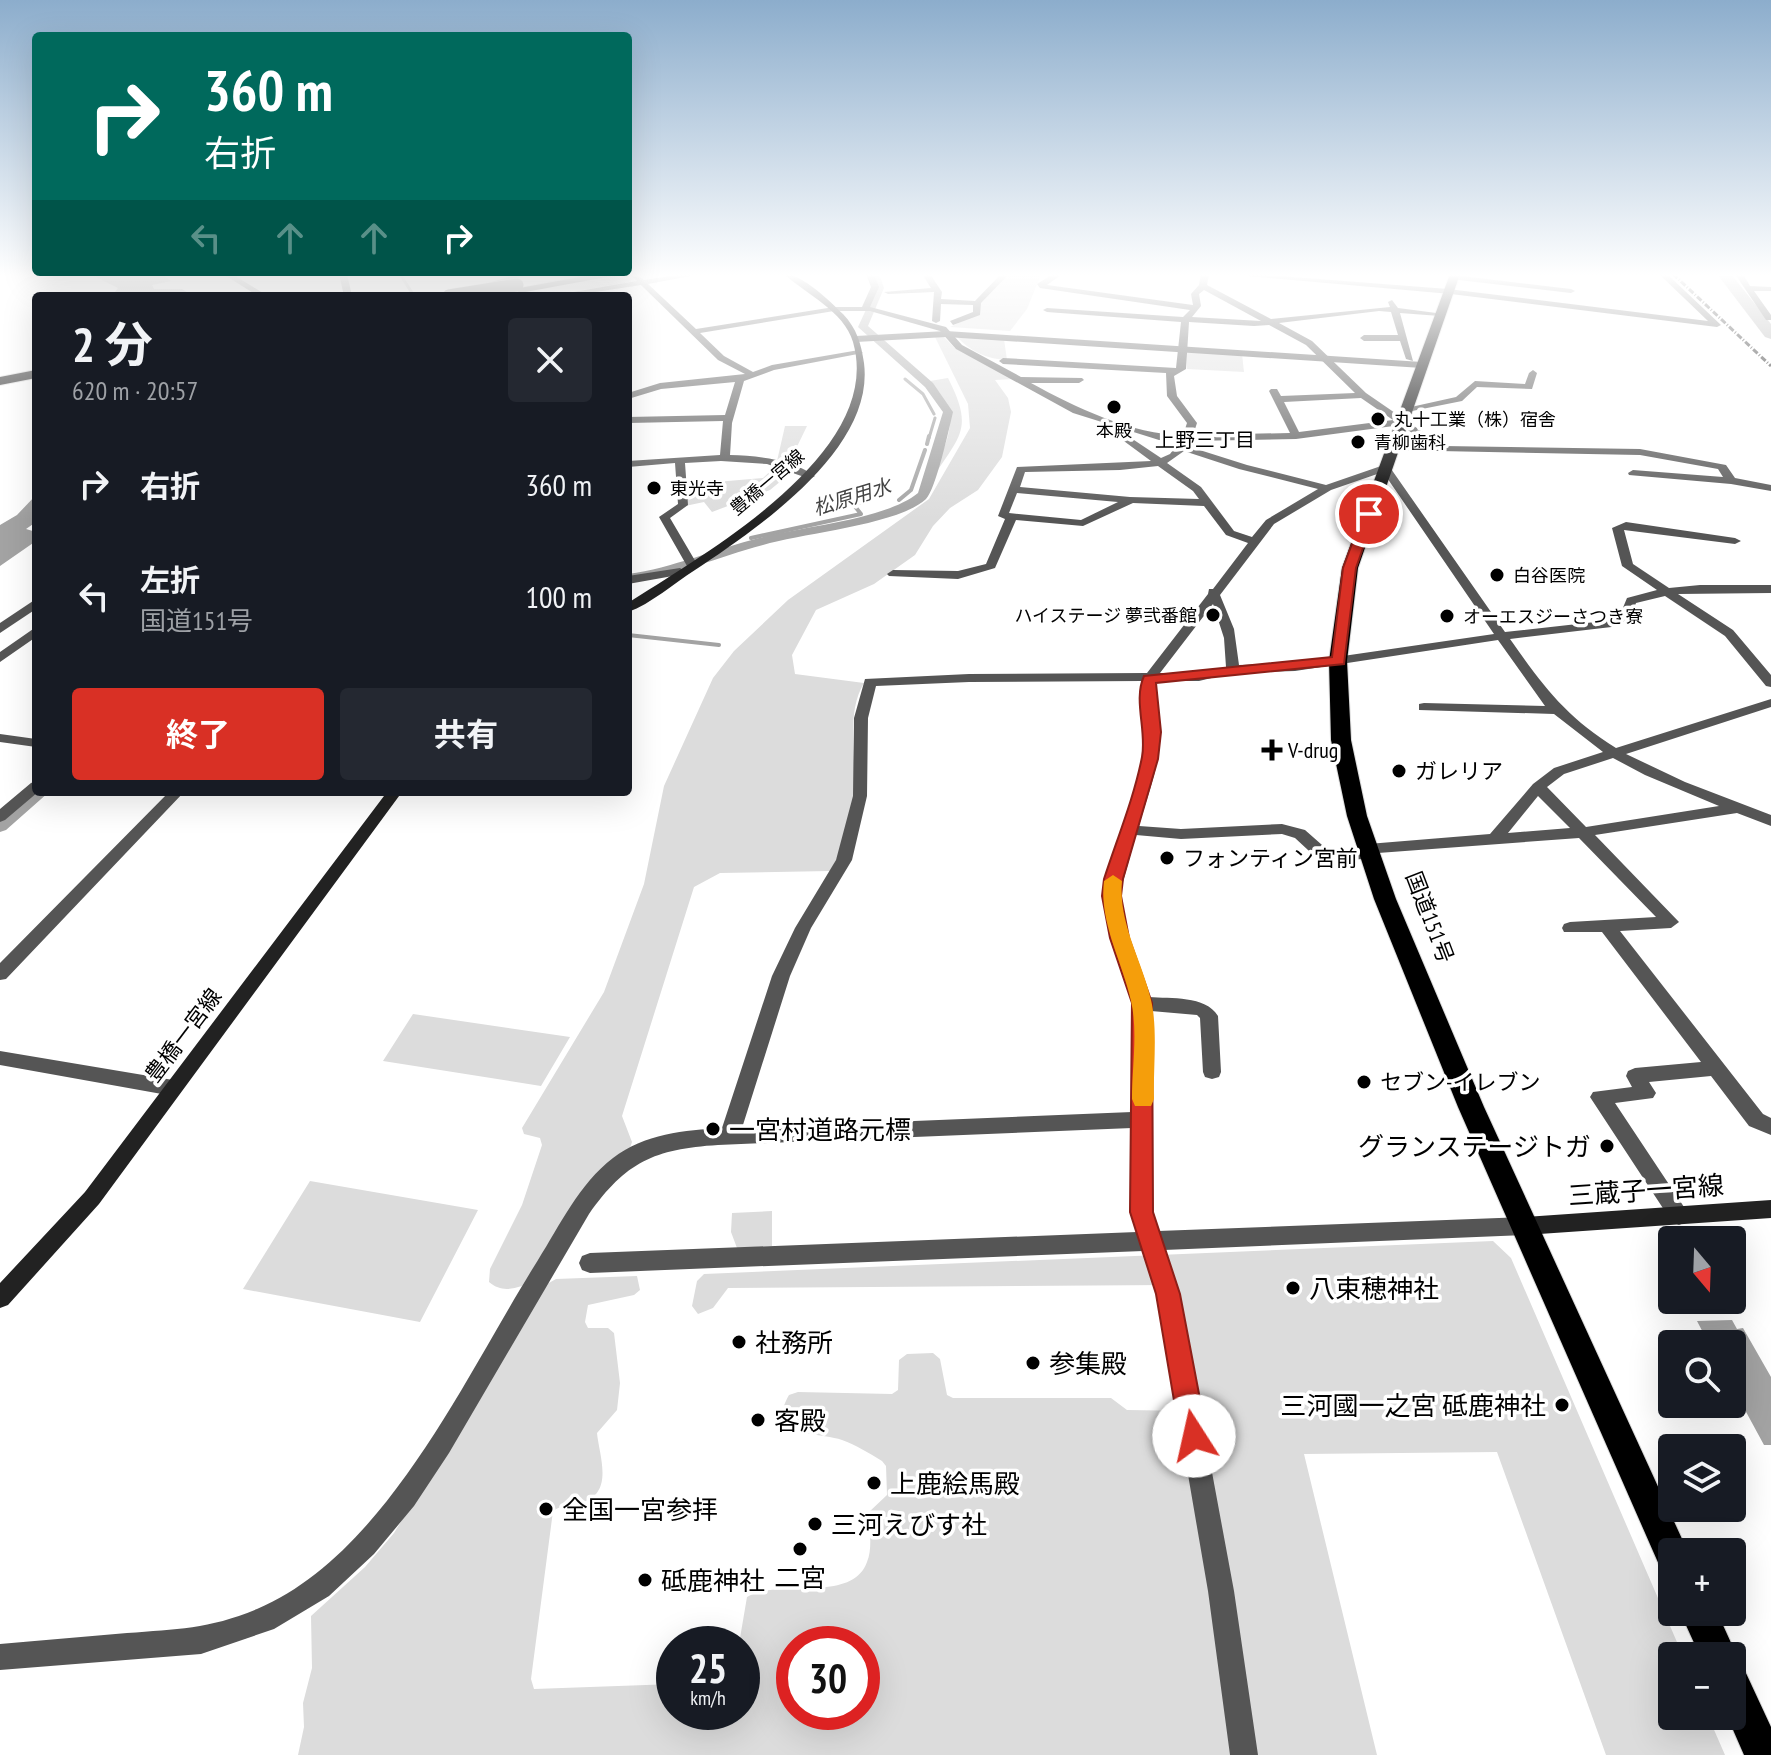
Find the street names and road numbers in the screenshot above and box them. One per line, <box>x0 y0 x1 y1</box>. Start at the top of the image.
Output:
street label: 豊橋一宮線 <box>725 444 809 520</box>
street label: 国道151号 <box>1400 867 1460 967</box>
street label: 豊橋一宮線 <box>139 983 227 1087</box>
street label: 三蔵子一宮線 <box>1567 1168 1725 1212</box>

